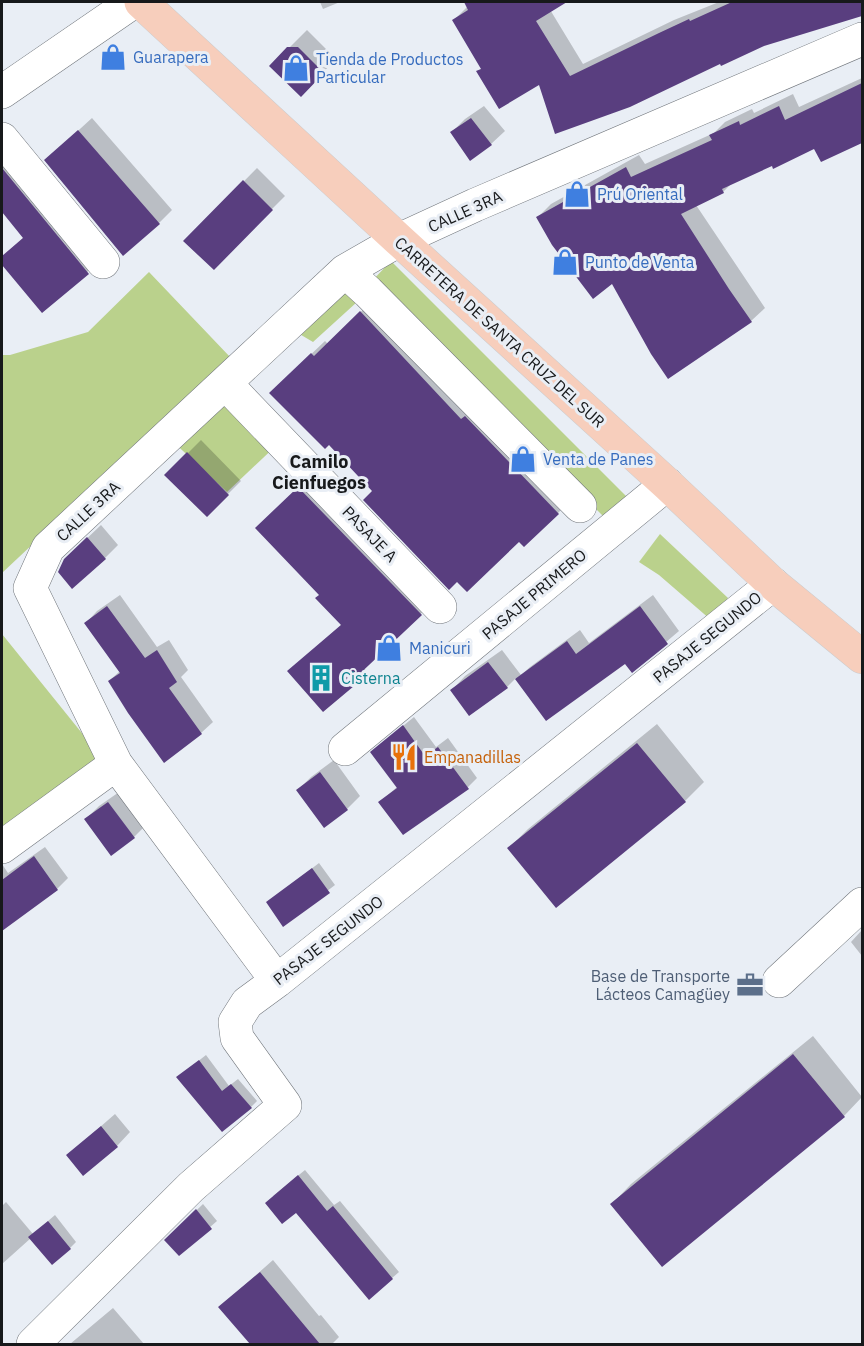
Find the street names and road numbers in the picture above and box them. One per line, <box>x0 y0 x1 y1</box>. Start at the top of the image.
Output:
street label: CALLE 3RA <box>425 186 505 236</box>
street label: CARRETERA DE SANTA CRUZ DEL SUR <box>391 232 609 432</box>
street label: CALLE 3RA <box>52 477 124 545</box>
street label: PASAJE A <box>338 502 402 566</box>
street label: PASAJE PRIMERO <box>478 544 590 644</box>
street label: PASAJE SEGUNDO <box>649 587 765 687</box>
street label: PASAJE SEGUNDO <box>269 891 387 989</box>

